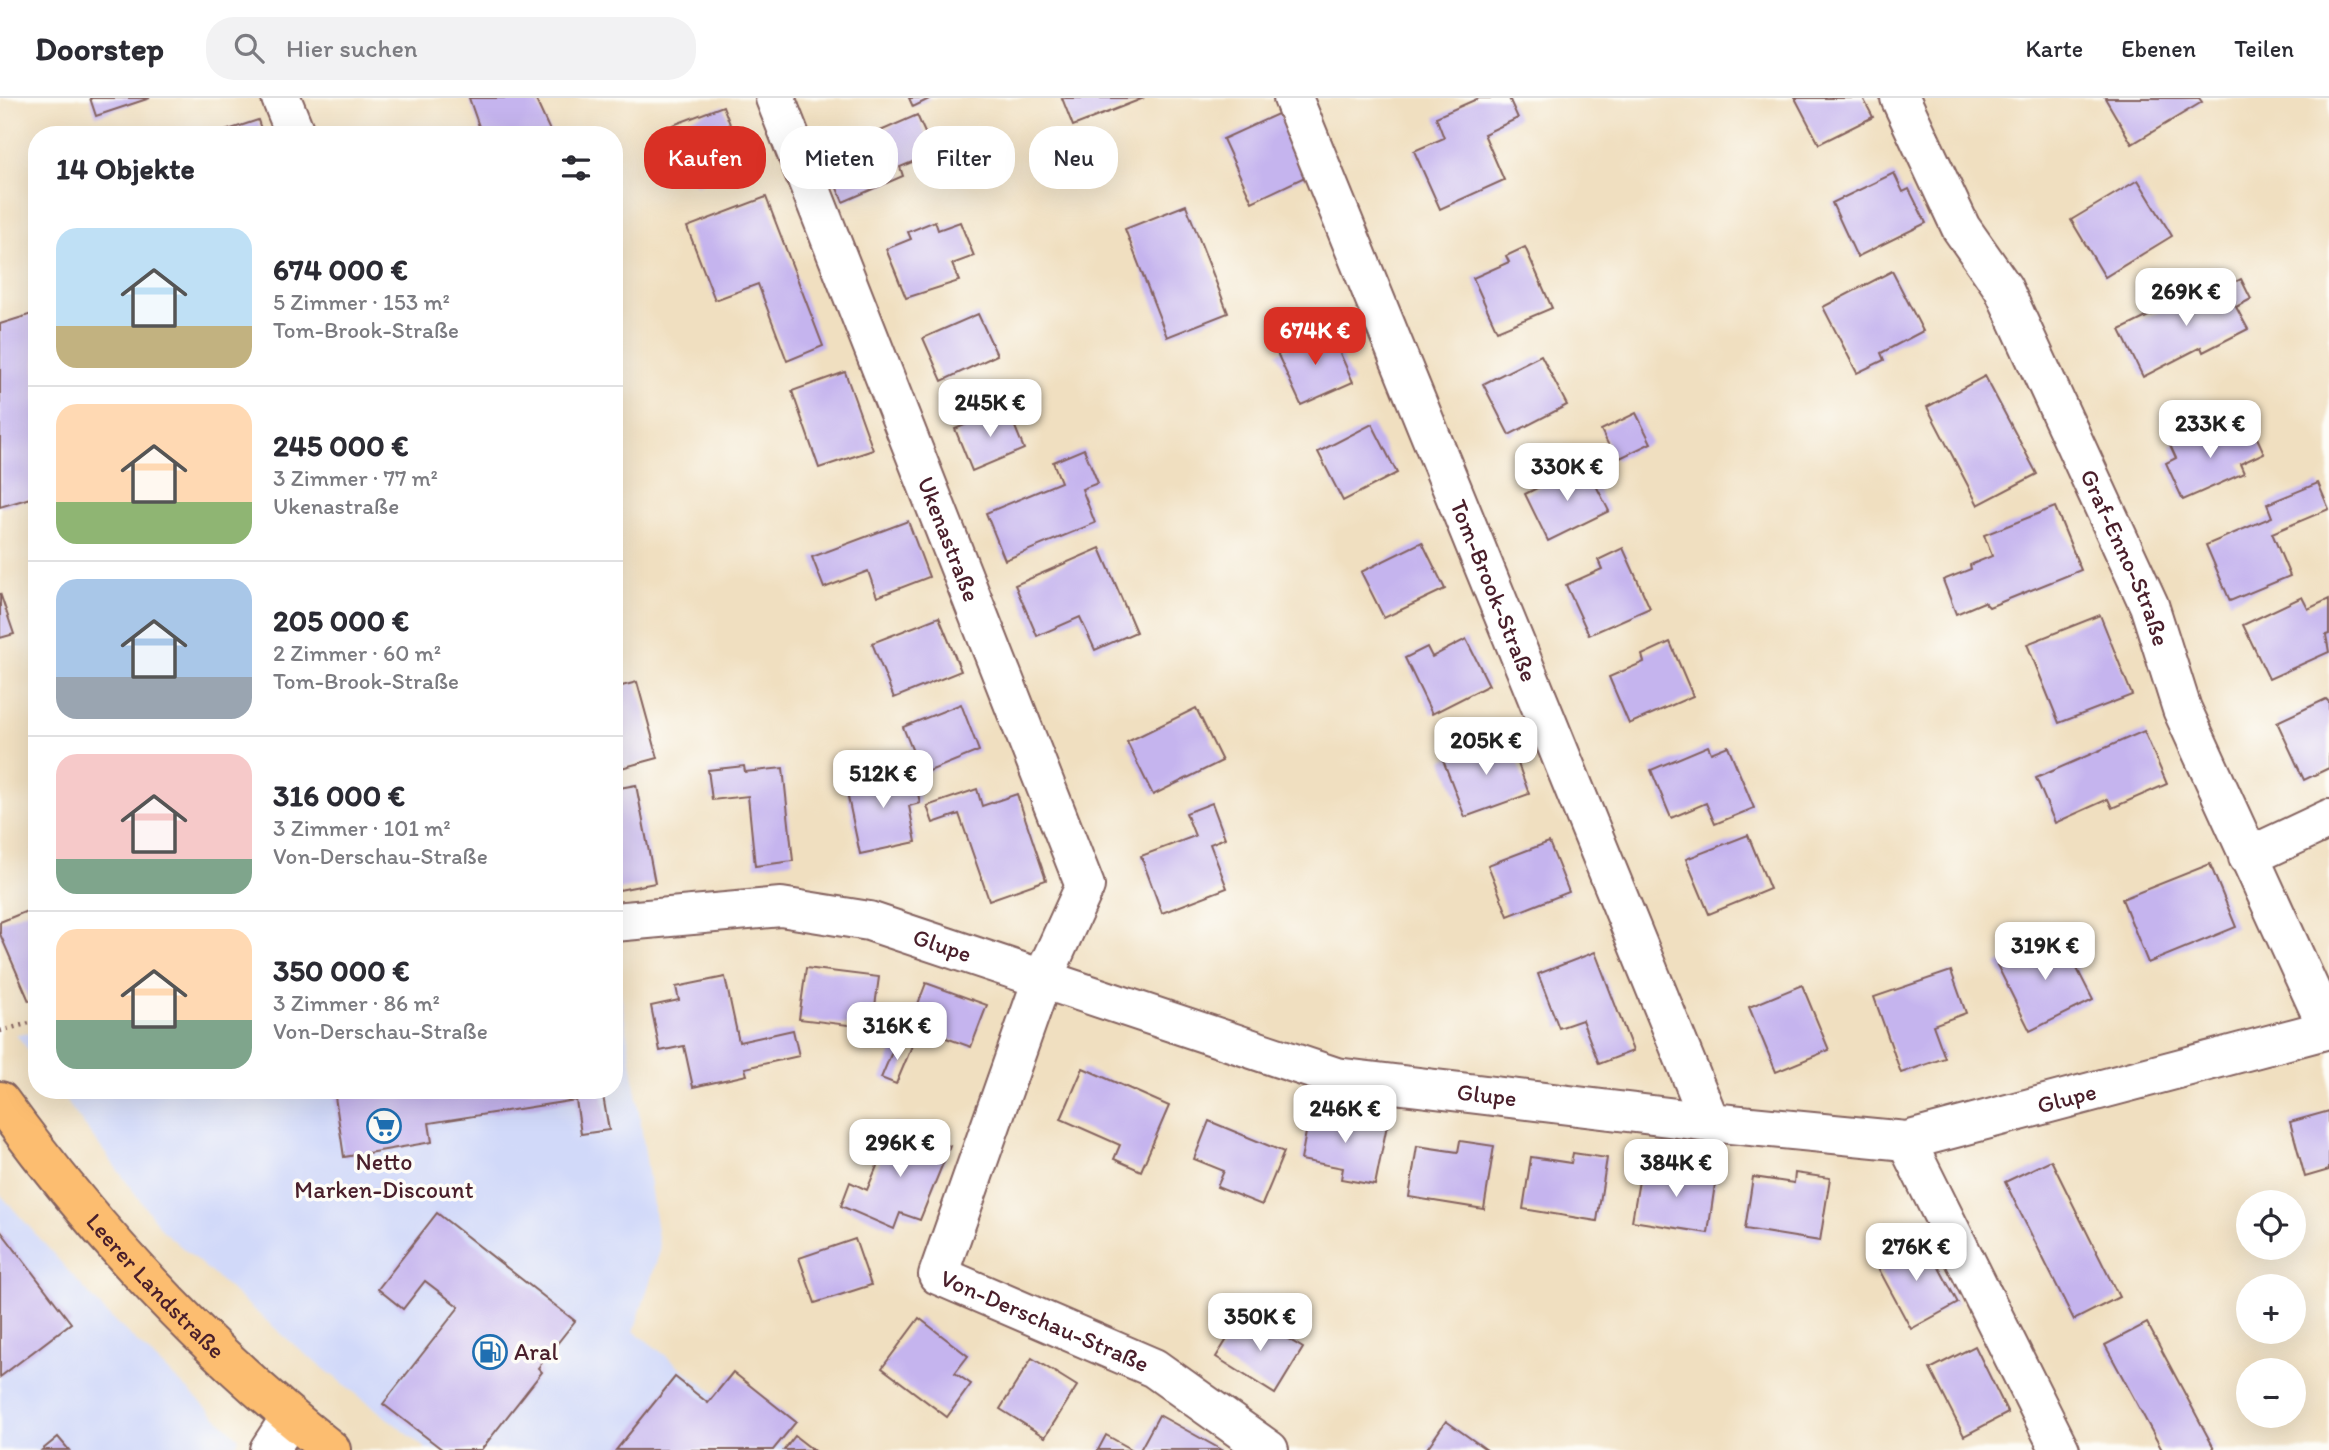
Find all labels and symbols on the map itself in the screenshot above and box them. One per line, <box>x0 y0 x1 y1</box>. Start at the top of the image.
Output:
pin: 269K € <box>2129 268 2243 328</box>
pin: 674K € <box>1258 308 1372 367</box>
pin: 245K € <box>933 380 1047 439</box>
pin: 233K € <box>2153 400 2267 460</box>
pin: 330K € <box>1510 444 1624 503</box>
street label: Graf-Enno-Straße <box>2074 464 2176 650</box>
street label: Ukenastraße <box>911 472 987 606</box>
street label: Tom-Brook-Straße <box>1444 495 1544 686</box>
pin: 205K € <box>1429 718 1543 777</box>
pin: 512K € <box>826 750 940 810</box>
street label: Glupe <box>909 922 975 968</box>
pin: 319K € <box>1988 922 2102 982</box>
pin: 316K € <box>840 1002 954 1062</box>
street label: Glupe <box>2034 1076 2099 1120</box>
street label: Glupe <box>1455 1077 1518 1113</box>
pin: 246K € <box>1288 1086 1402 1145</box>
supermarket icon: Netto Marken-Discount <box>365 1107 403 1145</box>
pin: 296K € <box>843 1119 957 1179</box>
pin: 384K € <box>1619 1140 1733 1199</box>
place label: Netto Marken-Discount <box>294 1147 474 1204</box>
street label: Leerer Landstraße <box>80 1207 231 1365</box>
pin: 276K € <box>1859 1224 1973 1283</box>
street label: Von-Derschau-Straße <box>936 1263 1153 1378</box>
pin: 350K € <box>1203 1294 1317 1353</box>
fuel station icon: Aral <box>471 1333 509 1371</box>
place label: Aral <box>514 1337 558 1366</box>

